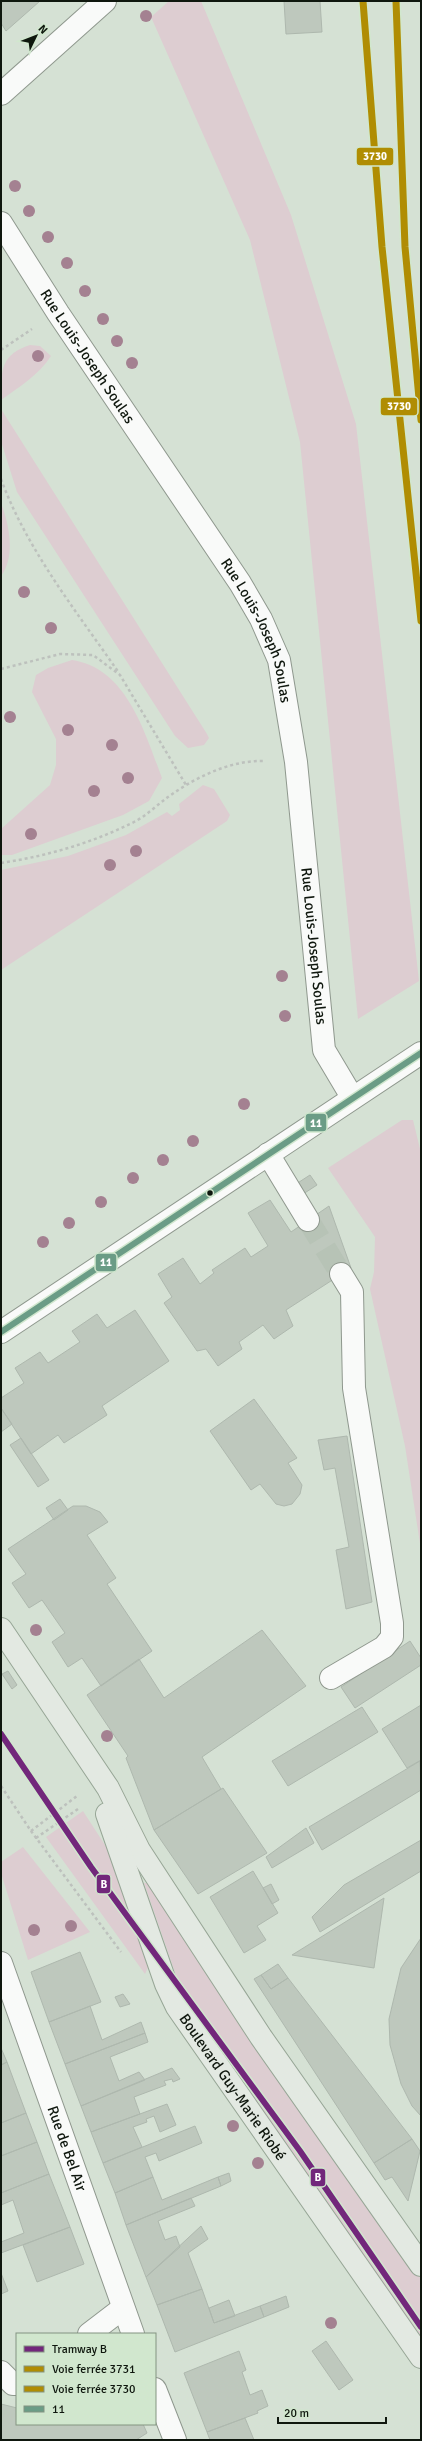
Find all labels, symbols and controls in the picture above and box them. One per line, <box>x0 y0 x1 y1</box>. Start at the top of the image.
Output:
north arrow <box>16 16 56 56</box>
text: N <box>36 22 50 37</box>
line badge: 3730 <box>356 147 394 166</box>
text: 3730 <box>363 150 387 163</box>
street label: Rue Louis-Joseph Soulas <box>36 286 139 427</box>
line badge: 3730 <box>380 397 418 416</box>
text: 3730 <box>387 400 411 413</box>
street label: Rue Louis-Joseph Soulas <box>217 555 295 705</box>
street label: Rue Louis-Joseph Soulas <box>297 867 331 1026</box>
line badge: 11 <box>305 1113 327 1132</box>
text: 11 <box>310 1117 322 1130</box>
unlabelled marker <box>205 1188 215 1198</box>
line badge: 11 <box>95 1253 117 1272</box>
text: 11 <box>100 1256 112 1269</box>
line badge: B <box>96 1874 111 1894</box>
text: B <box>101 1878 108 1891</box>
street label: Boulevard Guy-Marie Riobé <box>175 2010 290 2164</box>
street label: Rue de Bel Air <box>44 2103 91 2194</box>
line badge: B <box>310 2168 326 2187</box>
text: B <box>315 2171 322 2184</box>
legend <box>16 2333 156 2425</box>
text: Tramway B <box>52 2342 107 2357</box>
text: Voie ferrée 3731 <box>52 2362 136 2377</box>
text: Voie ferrée 3730 <box>52 2382 136 2397</box>
scale bar <box>278 2399 386 2425</box>
text: 11 <box>52 2402 65 2417</box>
text: 20 m <box>284 2406 309 2421</box>

